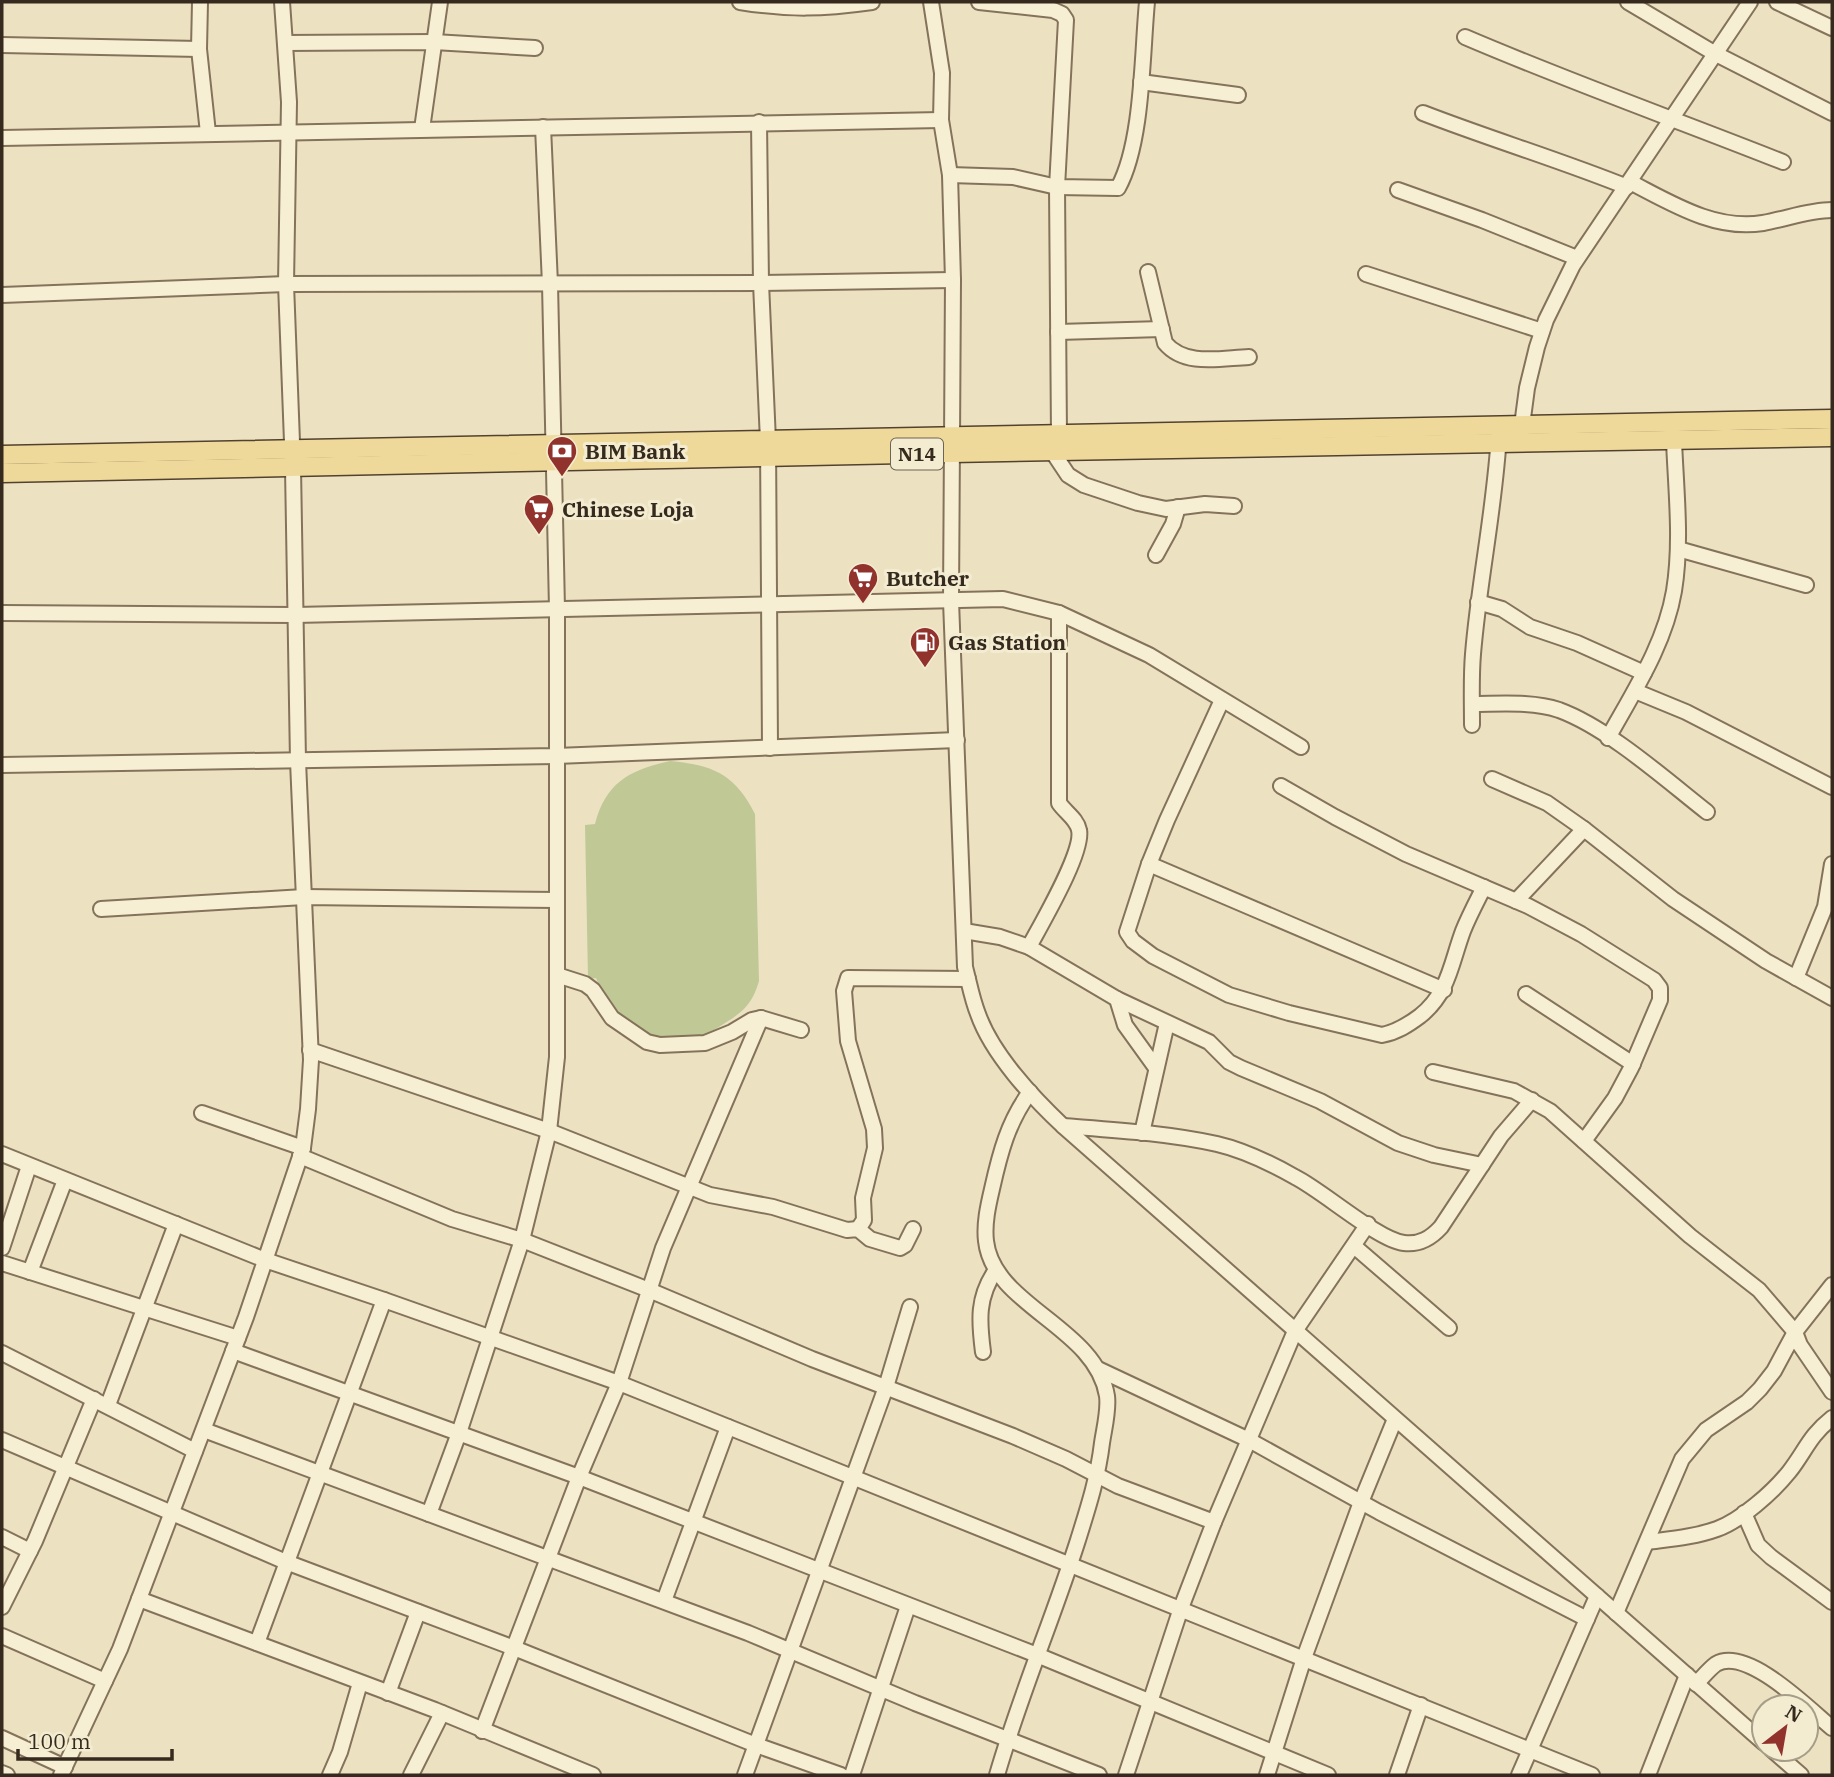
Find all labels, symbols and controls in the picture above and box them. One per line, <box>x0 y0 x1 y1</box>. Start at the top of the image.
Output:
bank icon: BIM Bank <box>545 434 579 478</box>
place label: BIM Bank <box>585 437 685 465</box>
road number: N14 <box>891 438 943 470</box>
supermarket icon: Chinese Loja <box>522 492 556 536</box>
place label: Chinese Loja <box>562 495 694 523</box>
supermarket icon: Butcher <box>846 561 880 605</box>
place label: Butcher <box>886 564 970 592</box>
fuel station icon: Gas Station <box>908 625 942 669</box>
place label: Gas Station <box>948 628 1066 656</box>
north arrow <box>1750 1693 1820 1763</box>
text: N <box>1781 1699 1806 1728</box>
scale bar <box>18 1718 172 1762</box>
text: 100 m <box>28 1727 91 1755</box>

